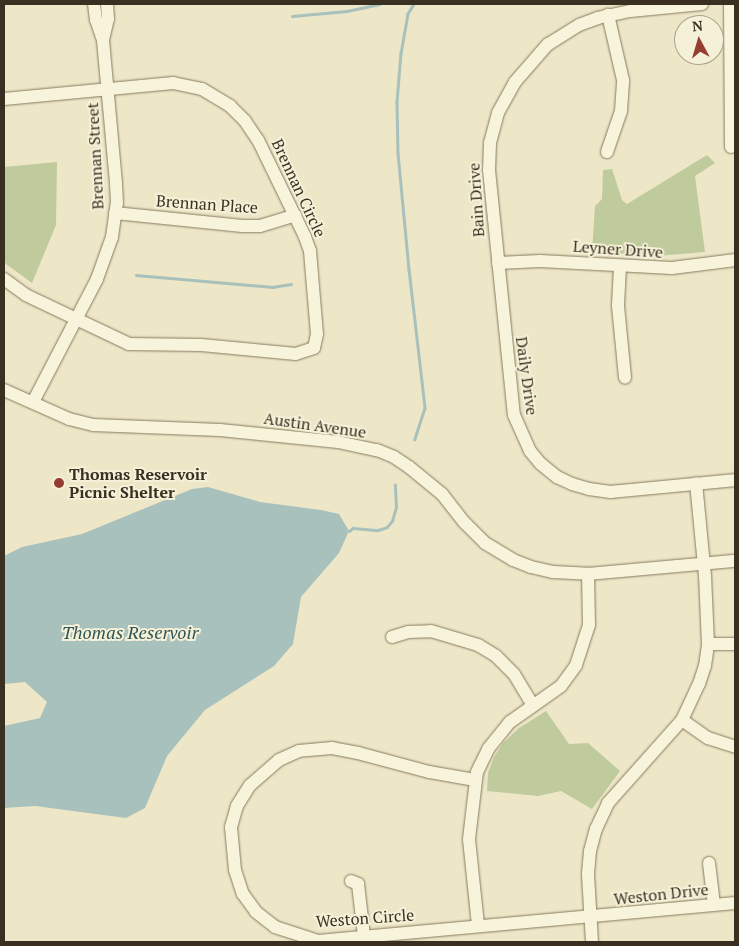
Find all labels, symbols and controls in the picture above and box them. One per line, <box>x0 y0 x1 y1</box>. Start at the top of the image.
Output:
north arrow <box>674 15 724 65</box>
text: N <box>691 16 704 36</box>
street label: Brennan Street <box>83 102 107 210</box>
street label: Brennan Circle <box>268 136 330 240</box>
street label: Bain Drive <box>464 162 488 238</box>
street label: Brennan Place <box>155 191 259 217</box>
street label: Leyner Drive <box>572 236 664 262</box>
street label: Daily Drive <box>512 335 542 417</box>
street label: Austin Avenue <box>262 408 368 442</box>
place label: Thomas Reservoir Picnic Shelter <box>69 464 207 502</box>
marker: Thomas Reservoir Picnic Shelter <box>53 477 65 489</box>
water label: Thomas Reservoir <box>62 621 198 643</box>
street label: Weston Drive <box>613 879 709 909</box>
street label: Weston Circle <box>315 905 415 931</box>

